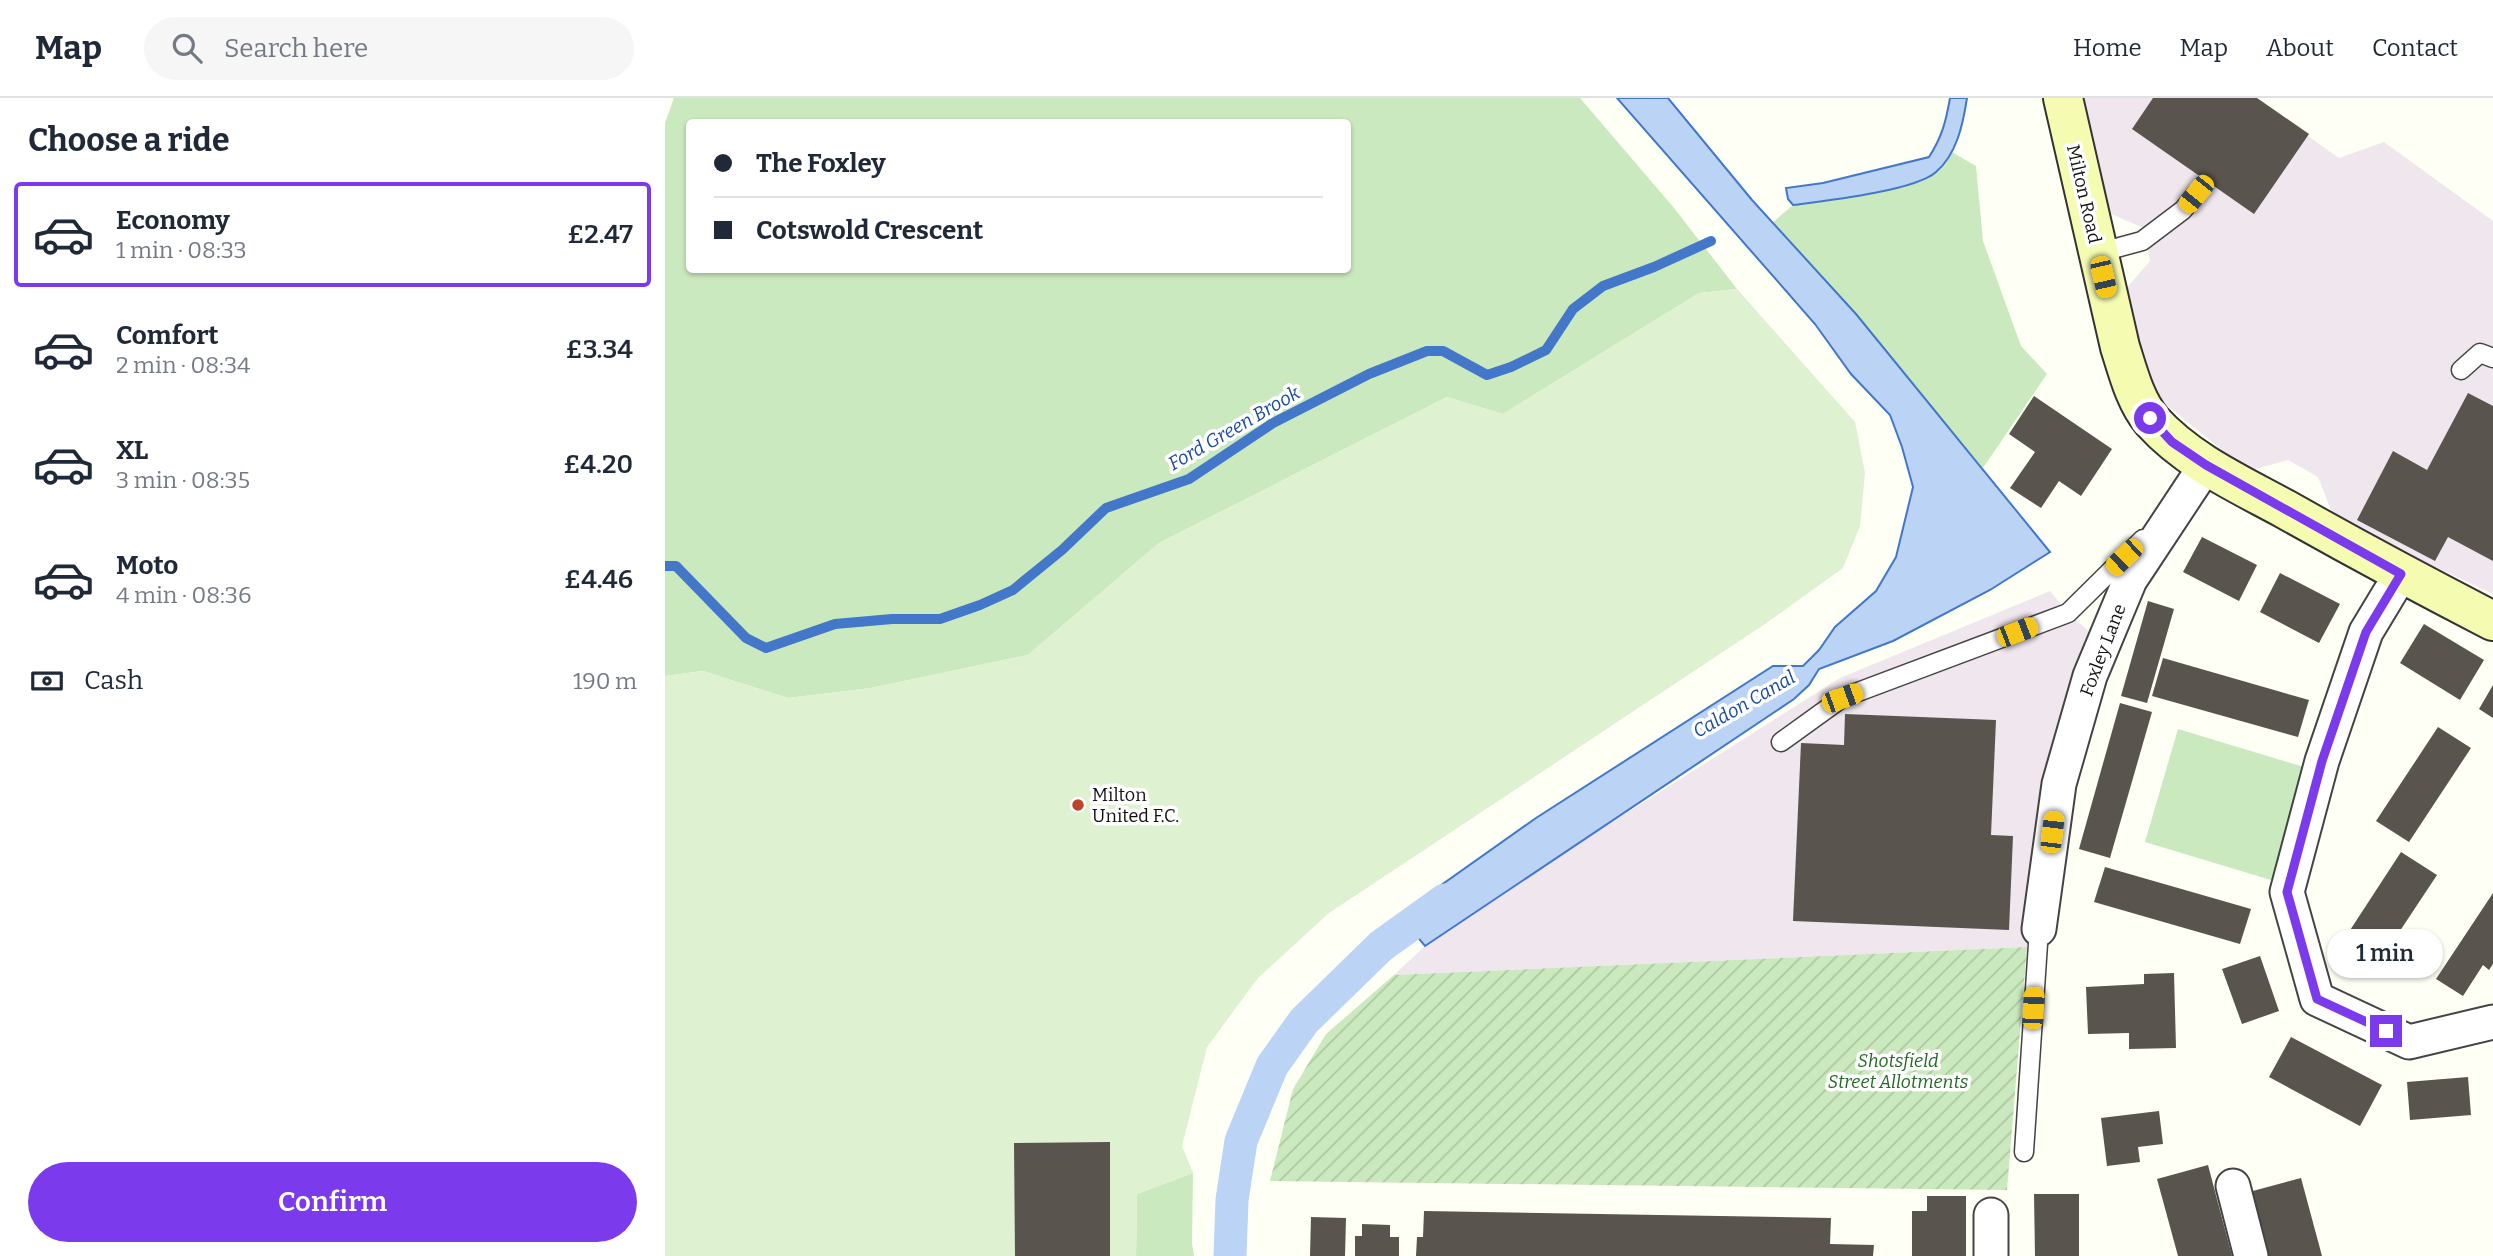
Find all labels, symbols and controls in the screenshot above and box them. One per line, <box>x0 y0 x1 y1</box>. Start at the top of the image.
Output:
search box <box>144 17 634 80</box>
text: Map <box>35 28 102 68</box>
icon: search <box>168 29 206 67</box>
text: Search here <box>224 33 368 64</box>
text: Home <box>2073 34 2142 62</box>
text: Map <box>2180 34 2228 62</box>
text: About <box>2266 34 2334 62</box>
text: Contact <box>2372 34 2458 62</box>
text: Choose a ride <box>28 121 229 159</box>
street label: Milton Road <box>2062 143 2106 246</box>
text: The Foxley <box>756 148 886 179</box>
car <box>2175 171 2218 217</box>
icon: car <box>32 203 95 266</box>
text: Economy <box>116 205 230 236</box>
text: Cotswold Crescent <box>756 215 983 246</box>
text: £2.47 <box>567 219 633 250</box>
text: 1 min · 08:33 <box>116 236 247 264</box>
car <box>2089 254 2118 300</box>
icon: car <box>32 318 95 381</box>
text: Comfort <box>116 320 219 351</box>
text: £3.34 <box>565 334 633 365</box>
text: 2 min · 08:34 <box>116 351 250 379</box>
water label: Ford Green Brook <box>1164 381 1305 475</box>
route start <box>2134 402 2166 434</box>
icon: car <box>32 433 95 496</box>
text: XL <box>116 435 148 466</box>
text: £4.20 <box>563 449 633 480</box>
text: 3 min · 08:35 <box>116 466 250 494</box>
car <box>2102 535 2147 579</box>
icon: car <box>32 548 95 611</box>
text: Moto <box>116 550 178 581</box>
text: £4.46 <box>564 564 633 595</box>
text: 4 min · 08:36 <box>116 581 251 609</box>
street label: Foxley Lane <box>2075 601 2131 699</box>
car <box>1994 615 2041 649</box>
icon: cash <box>28 662 66 700</box>
text: Cash <box>84 665 143 696</box>
water label: Caldon Canal <box>1689 665 1799 743</box>
text: 190 m <box>573 667 637 695</box>
car <box>1819 681 1866 715</box>
place label: Milton United F.C. <box>1092 784 1179 827</box>
marker: Milton United F.C. <box>1070 797 1086 813</box>
car <box>2040 810 2065 854</box>
callout: 1 min <box>2328 930 2444 978</box>
text: 1 min <box>2356 939 2414 967</box>
car <box>2022 986 2045 1030</box>
route end <box>2370 1015 2402 1047</box>
park label: Shotsfield Street Allotments <box>1828 1050 1969 1093</box>
button: Confirm <box>28 1162 637 1242</box>

